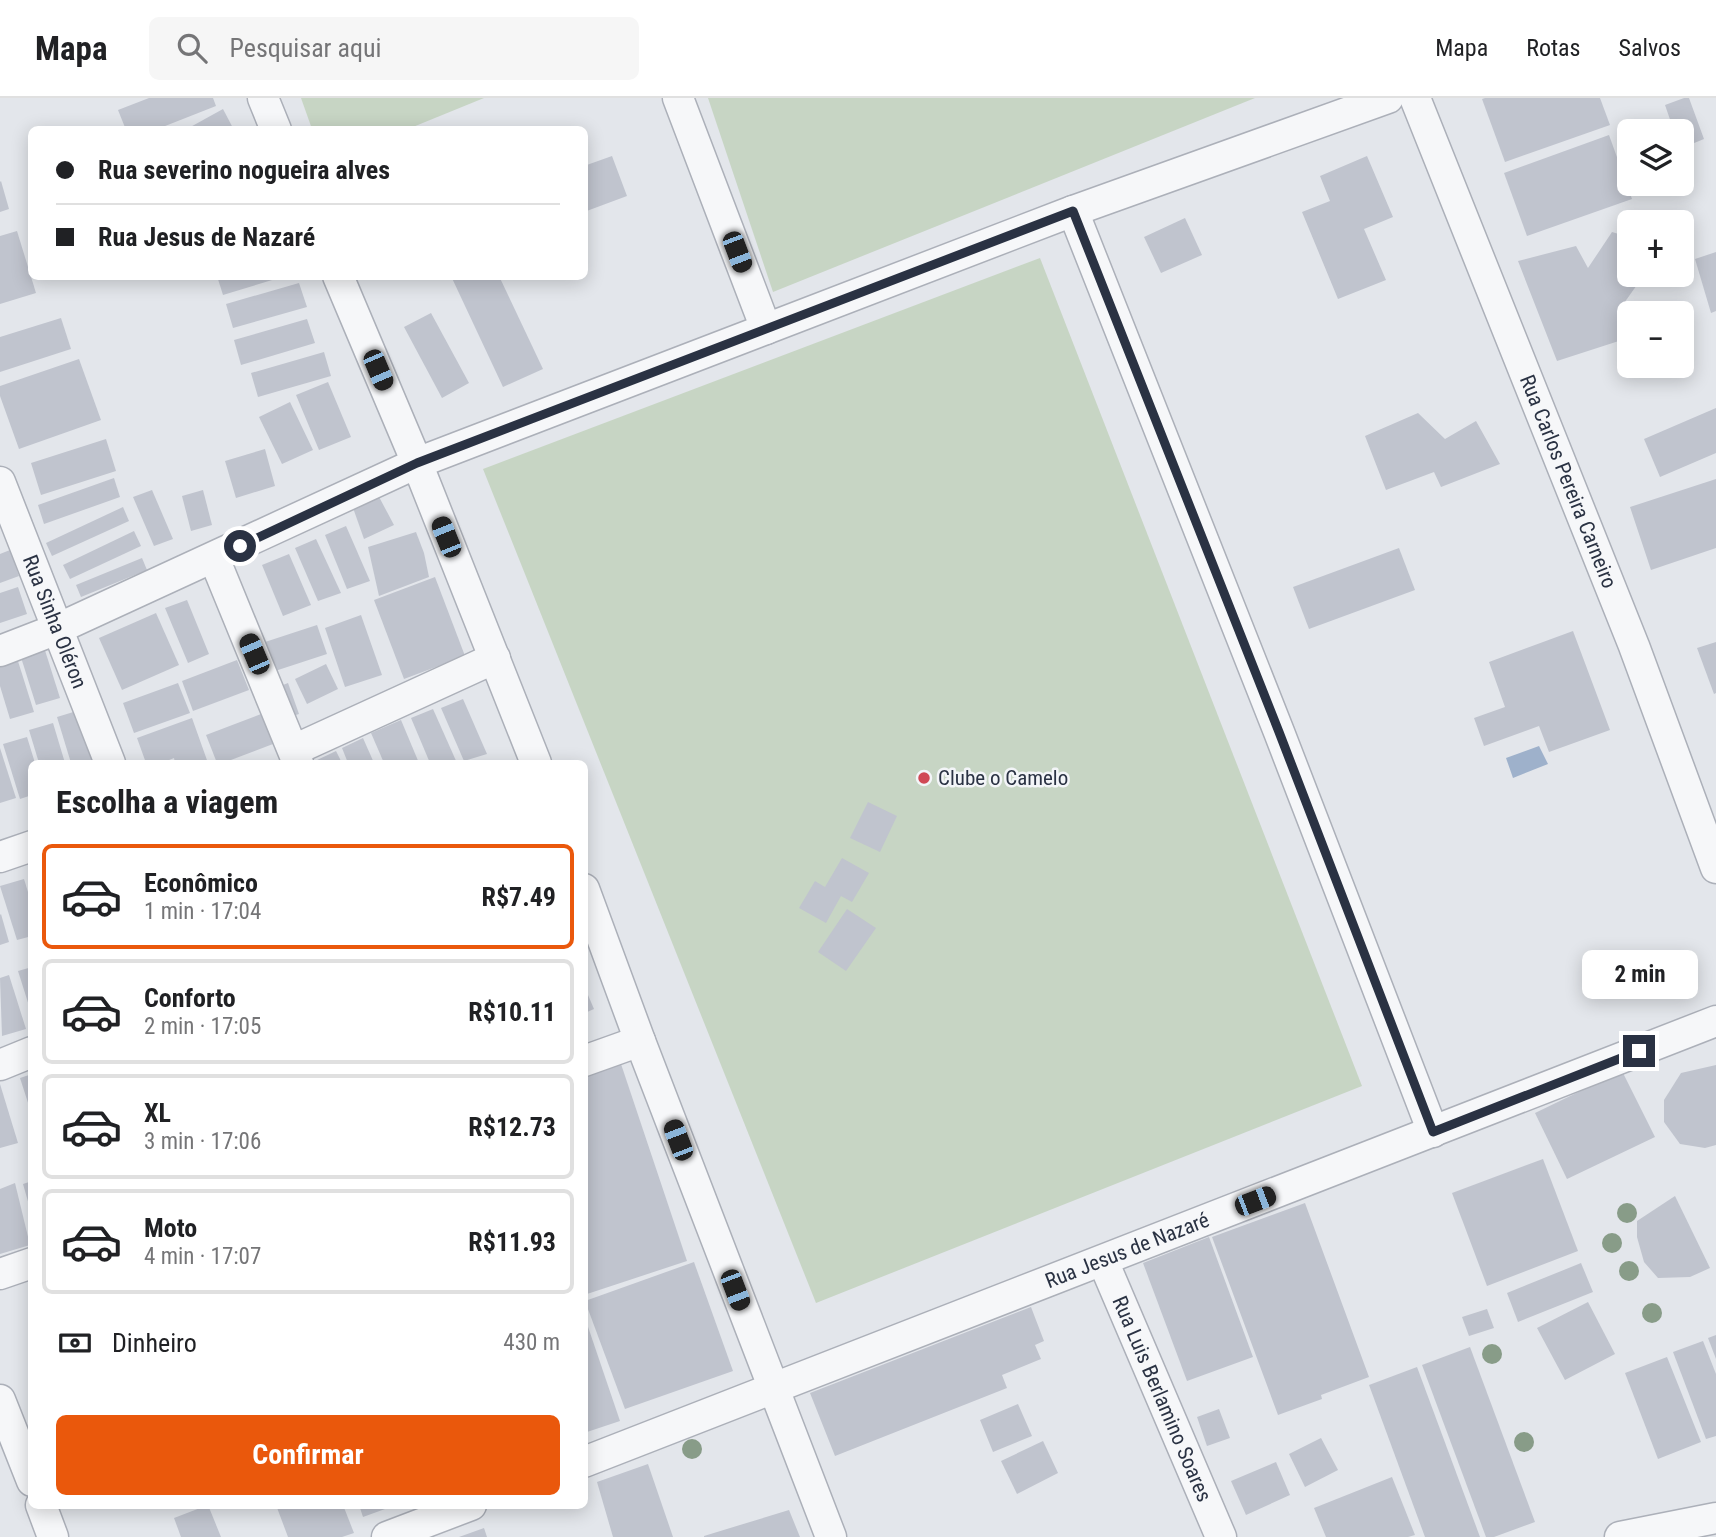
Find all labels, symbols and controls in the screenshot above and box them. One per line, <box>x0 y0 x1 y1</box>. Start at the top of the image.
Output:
search box <box>149 17 639 80</box>
text: Mapa <box>35 29 107 68</box>
icon: search <box>173 29 211 67</box>
text: Pesquisar aqui <box>229 33 382 63</box>
text: Mapa <box>1435 34 1488 62</box>
text: Rotas <box>1526 34 1580 62</box>
text: Salvos <box>1618 34 1681 62</box>
map controls <box>1617 119 1694 378</box>
button: layers <box>1617 119 1694 196</box>
text: Rua severino nogueira alves <box>98 155 390 185</box>
button: + <box>1617 210 1694 287</box>
text: Rua Jesus de Nazaré <box>98 222 315 252</box>
car <box>720 229 755 275</box>
button: − <box>1617 301 1694 378</box>
car <box>361 347 396 393</box>
street label: Rua Carlos Pereira Carneiro <box>1515 371 1622 592</box>
car <box>429 514 464 560</box>
route start <box>224 530 256 562</box>
street label: Rua Sinha Oléron <box>18 551 92 692</box>
car <box>237 631 272 677</box>
place label: Clube o Camelo <box>938 766 1068 790</box>
marker: Clube o Camelo <box>916 770 932 786</box>
text: Escolha a viagem <box>56 783 278 821</box>
icon: car <box>60 865 123 928</box>
text: Econômico <box>144 868 258 898</box>
text: R$7.49 <box>482 882 556 912</box>
text: 1 min · 17:04 <box>144 898 261 925</box>
callout: 2 min <box>1581 950 1697 998</box>
text: 2 min <box>1614 961 1666 988</box>
icon: car <box>60 980 123 1043</box>
text: Conforto <box>144 983 236 1013</box>
text: R$10.11 <box>468 997 556 1027</box>
text: 2 min · 17:05 <box>144 1013 261 1040</box>
route end <box>1623 1035 1655 1067</box>
icon: car <box>60 1095 123 1158</box>
text: XL <box>144 1098 171 1128</box>
text: R$12.73 <box>468 1112 556 1142</box>
car <box>661 1117 696 1163</box>
text: 3 min · 17:06 <box>144 1128 261 1155</box>
car <box>1232 1184 1279 1218</box>
street label: Rua Jesus de Nazaré <box>1042 1208 1213 1293</box>
icon: car <box>60 1210 123 1273</box>
text: Moto <box>144 1213 197 1243</box>
text: R$11.93 <box>468 1227 556 1257</box>
text: 4 min · 17:07 <box>144 1243 261 1270</box>
car <box>718 1267 753 1313</box>
street label: Rua Luis Berlamino Soares <box>1107 1293 1216 1505</box>
icon: cash <box>56 1324 94 1362</box>
text: Dinheiro <box>112 1328 197 1358</box>
text: 430 m <box>503 1329 560 1356</box>
button: Confirmar <box>56 1415 560 1495</box>

